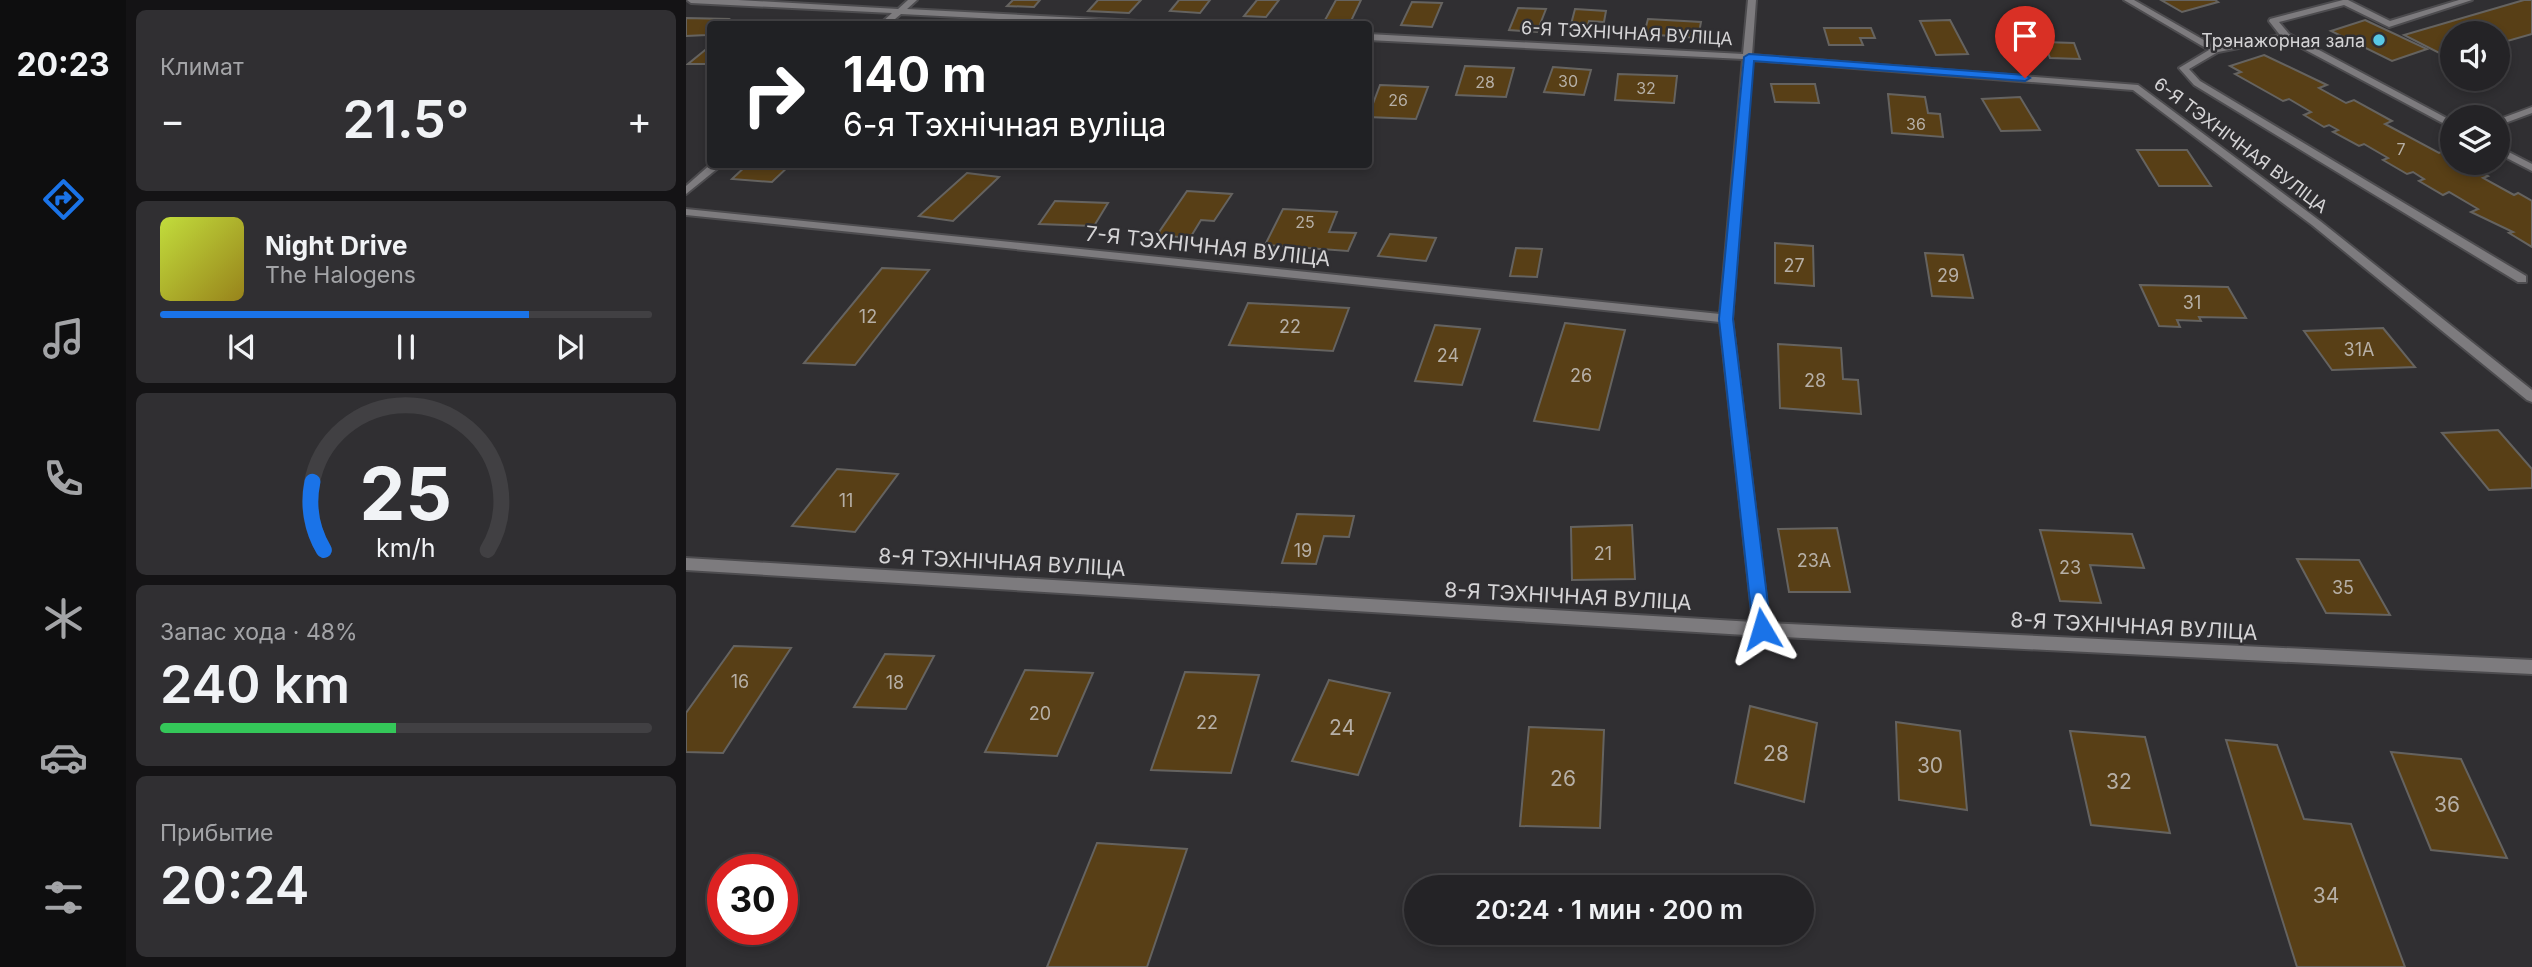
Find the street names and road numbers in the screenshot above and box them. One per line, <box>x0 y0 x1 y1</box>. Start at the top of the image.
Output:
street label: 6-Я ТЭХНІЧНАЯ ВУЛІЦА <box>1521 17 1733 49</box>
street label: 6-Я ТЭХНІЧНАЯ ВУЛІЦА <box>2150 73 2332 217</box>
street label: 7-Я ТЭХНІЧНАЯ ВУЛІЦА <box>1084 221 1332 271</box>
street label: 8-Я ТЭХНІЧНАЯ ВУЛІЦА <box>878 543 1126 581</box>
street label: 8-Я ТЭХНІЧНАЯ ВУЛІЦА <box>1444 577 1692 615</box>
street label: 8-Я ТЭХНІЧНАЯ ВУЛІЦА <box>2010 607 2258 645</box>

